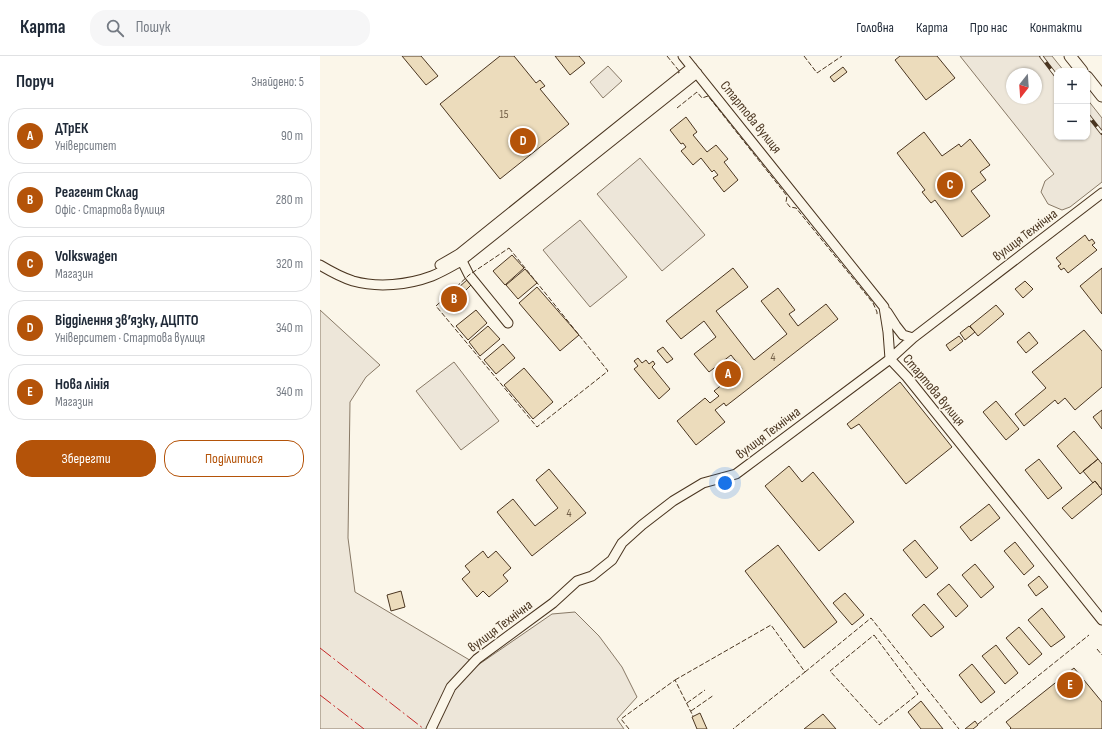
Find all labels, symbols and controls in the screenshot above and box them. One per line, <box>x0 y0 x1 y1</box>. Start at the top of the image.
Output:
search box <box>90 10 370 46</box>
text: Карта <box>20 16 66 39</box>
icon: search <box>104 17 126 39</box>
text: Пошук <box>136 18 170 37</box>
text: Головна <box>856 19 894 36</box>
text: Карта <box>916 19 948 36</box>
text: Про нас <box>970 19 1008 36</box>
text: Контакти <box>1030 19 1082 36</box>
north arrow <box>1006 68 1042 104</box>
map controls <box>1054 68 1090 140</box>
button: + <box>1054 68 1090 104</box>
text: Поруч <box>16 72 54 92</box>
text: Знайдено: 5 <box>251 74 304 90</box>
street label: Стартова вулиця <box>717 77 785 157</box>
button: − <box>1054 104 1090 140</box>
house number: 15 <box>499 107 509 122</box>
text: ДТрЕК <box>55 119 88 138</box>
pin: D <box>510 126 536 156</box>
text: A <box>27 128 33 144</box>
text: 90 m <box>281 128 303 144</box>
text: Університет <box>55 138 116 154</box>
pin: C <box>937 170 963 200</box>
text: Реагент Склад <box>55 183 138 202</box>
text: B <box>27 192 33 208</box>
text: 280 m <box>276 192 303 208</box>
text: Офіс · Стартова вулиця <box>55 202 165 218</box>
street label: вулиця Технічна <box>989 205 1061 265</box>
text: Volkswagen <box>55 247 118 266</box>
text: C <box>27 256 33 272</box>
text: 320 m <box>276 256 303 272</box>
text: Магазин <box>55 266 93 282</box>
pin: B <box>441 284 467 314</box>
text: Відділення зв’язку, ДЦПТО <box>55 311 199 330</box>
text: D <box>27 320 33 336</box>
text: 340 m <box>276 320 303 336</box>
text: Університет · Стартова вулиця <box>55 330 205 346</box>
house number: 4 <box>770 350 776 365</box>
street label: Стартова вулиця <box>899 351 969 429</box>
pin: A <box>715 359 741 389</box>
text: Нова лінія <box>55 375 109 394</box>
text: E <box>27 384 33 400</box>
text: 340 m <box>276 384 303 400</box>
text: Магазин <box>55 394 93 410</box>
street label: вулиця Технічна <box>732 403 804 463</box>
button: Зберегти <box>16 440 156 477</box>
button: Поділитися <box>164 440 304 477</box>
your location <box>715 473 735 493</box>
house number: 4 <box>566 506 572 521</box>
street label: вулиця Технічна <box>464 596 536 656</box>
pin: E <box>1057 670 1083 700</box>

